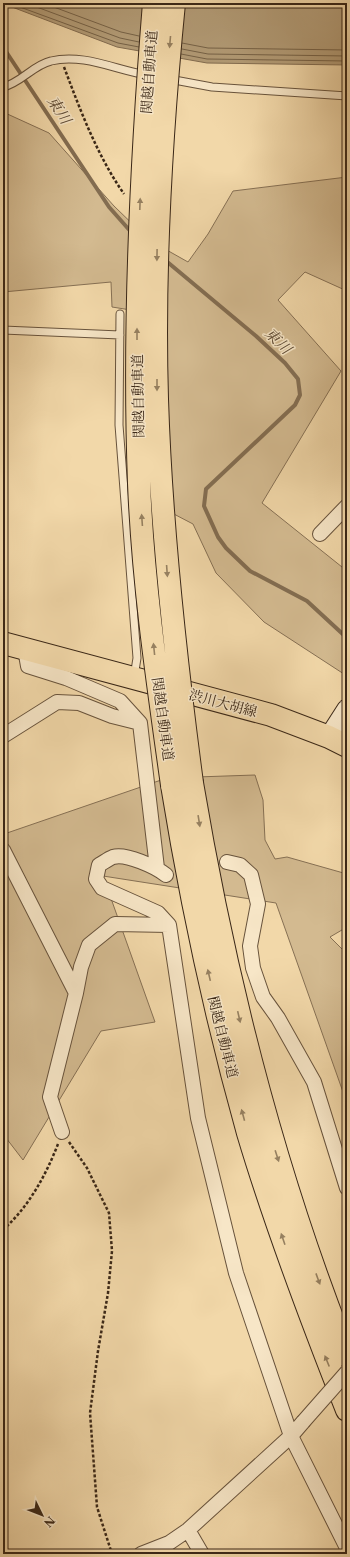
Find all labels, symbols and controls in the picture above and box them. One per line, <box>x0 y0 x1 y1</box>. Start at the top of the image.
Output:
street label: 関越自動車道 <box>137 29 161 115</box>
one-way arrow <box>167 36 173 48</box>
water label: 東川 <box>43 92 77 129</box>
one-way arrow <box>137 197 143 210</box>
one-way arrow <box>154 249 160 262</box>
water label: 東川 <box>261 323 297 359</box>
one-way arrow <box>134 327 140 340</box>
street label: 関越自動車道 <box>128 354 148 438</box>
one-way arrow <box>154 379 160 392</box>
one-way arrow <box>138 514 145 526</box>
one-way arrow <box>163 565 170 577</box>
one-way arrow <box>151 643 157 655</box>
street label: 関越自動車道 <box>148 676 178 762</box>
street label: 渋川大胡線 <box>187 685 259 721</box>
one-way arrow <box>196 815 202 827</box>
one-way arrow <box>205 969 211 981</box>
street label: 関越自動車道 <box>204 994 242 1080</box>
one-way arrow <box>237 1011 243 1023</box>
one-way arrow <box>240 1109 246 1121</box>
one-way arrow <box>274 1150 280 1162</box>
one-way arrow <box>279 1232 285 1244</box>
one-way arrow <box>316 1274 322 1286</box>
one-way arrow <box>324 1354 330 1366</box>
north arrow <box>22 1495 62 1535</box>
text: N <box>41 1514 58 1530</box>

